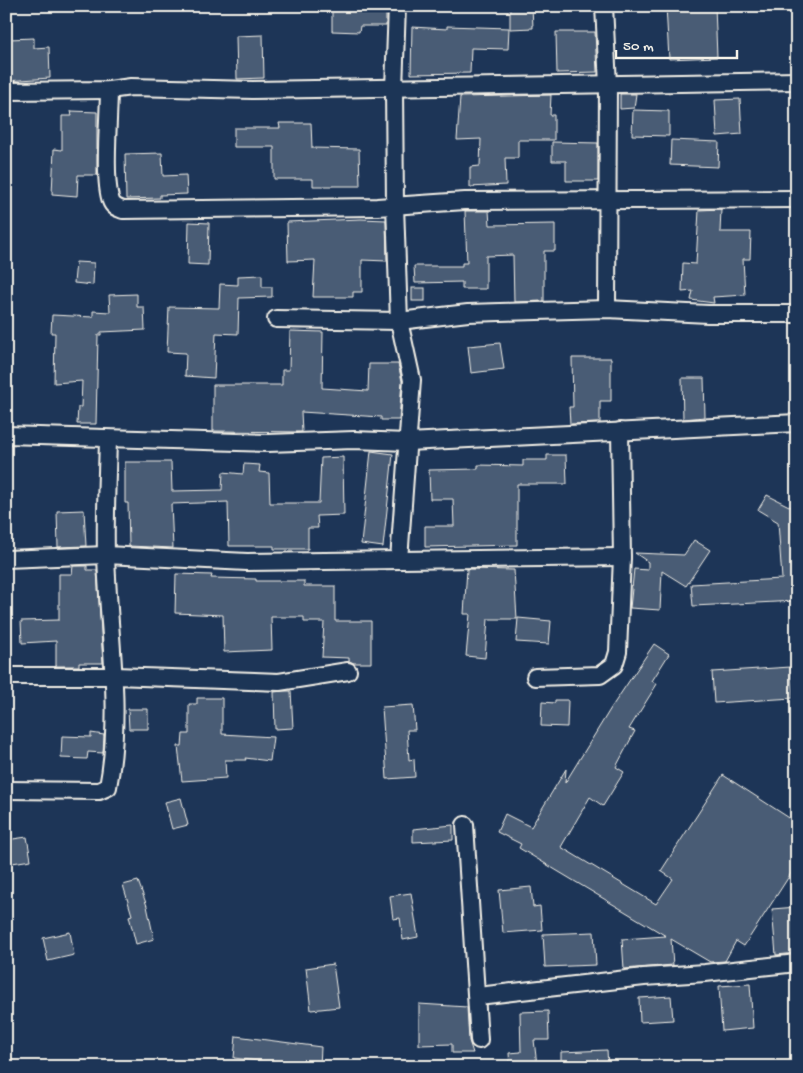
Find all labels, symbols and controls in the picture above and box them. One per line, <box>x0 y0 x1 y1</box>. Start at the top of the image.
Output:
scale bar <box>616 28 737 60</box>
text: 50 m <box>623 38 654 56</box>

